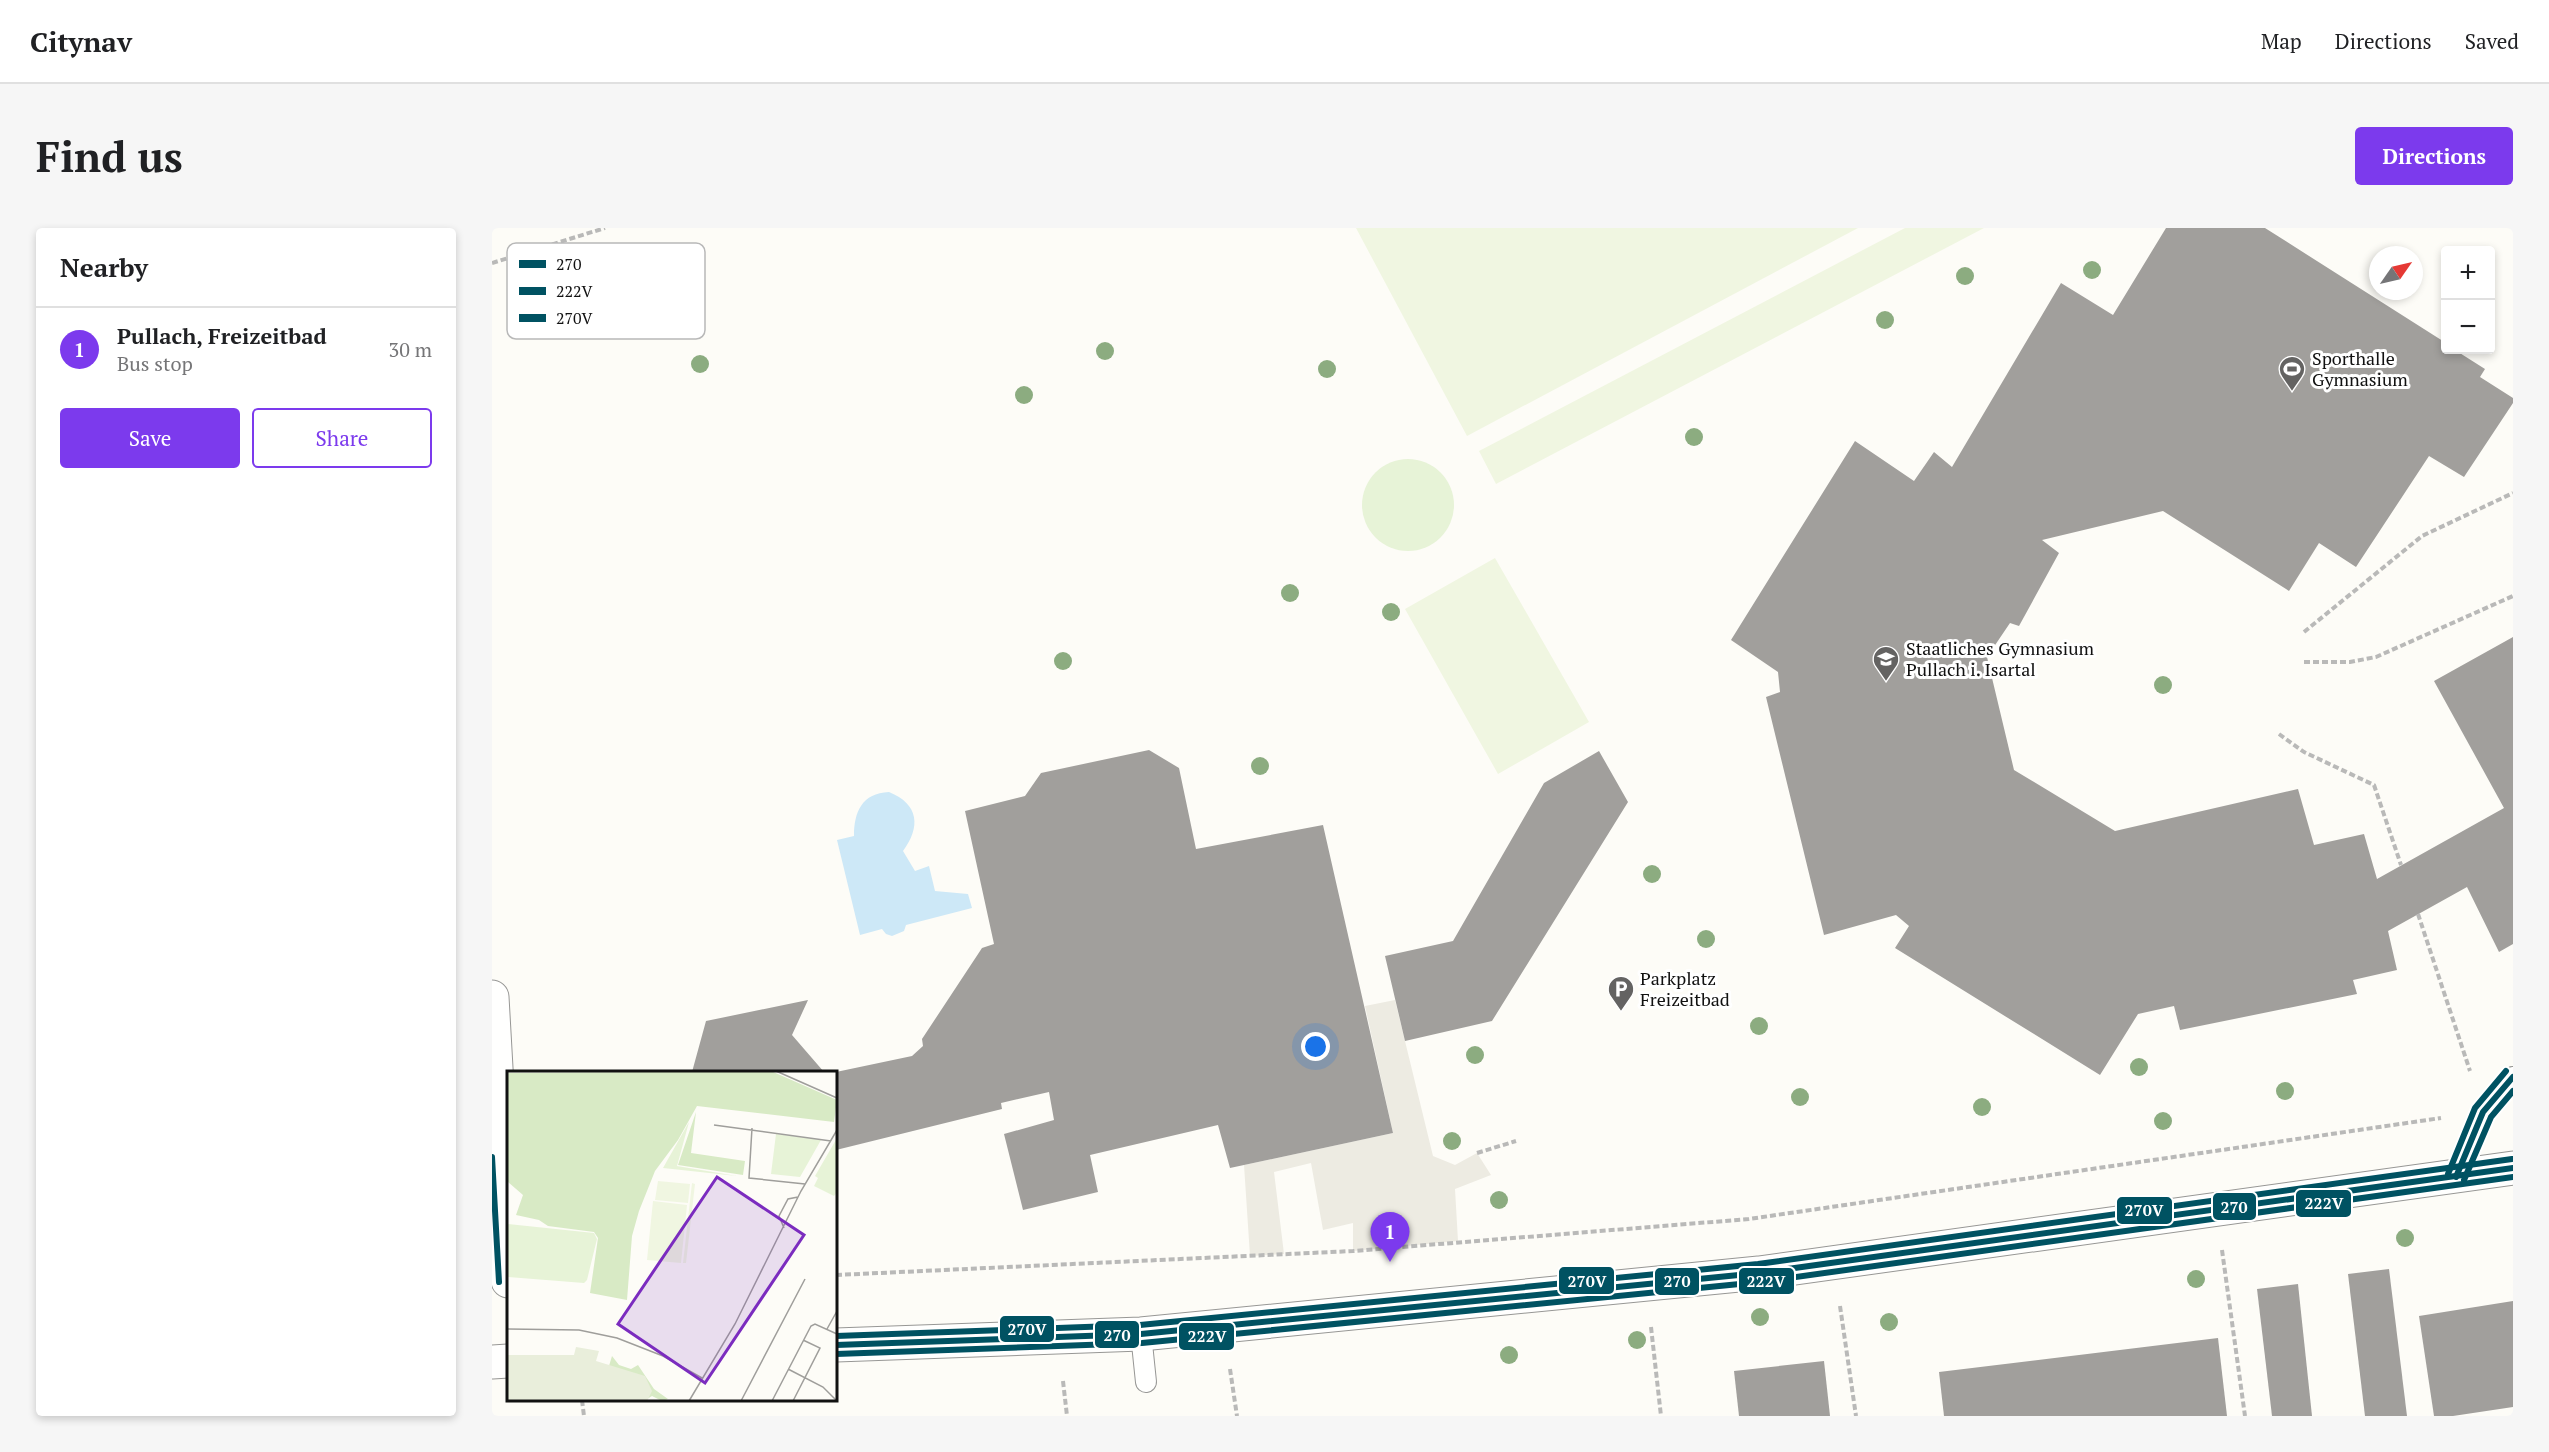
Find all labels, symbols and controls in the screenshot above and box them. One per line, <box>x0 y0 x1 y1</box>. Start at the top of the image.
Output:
text: Citynav <box>30 23 132 60</box>
text: Map <box>2261 27 2302 55</box>
text: Directions <box>2335 27 2432 55</box>
text: Saved <box>2465 27 2519 55</box>
button: Directions <box>2355 127 2513 185</box>
text: Find us <box>36 128 183 184</box>
legend <box>507 243 705 339</box>
north arrow <box>2369 246 2423 300</box>
map controls <box>2441 246 2495 354</box>
button: + <box>2441 246 2495 300</box>
text: Nearby <box>60 250 148 284</box>
text: 270 <box>556 253 582 275</box>
text: 222V <box>556 280 593 302</box>
button: − <box>2441 300 2495 354</box>
text: 270V <box>556 307 593 329</box>
text: Pullach, Freizeitbad <box>117 321 327 350</box>
text: 1 <box>74 336 85 363</box>
text: 30 m <box>389 336 432 363</box>
place label: Sporthalle Gymnasium <box>2312 346 2408 391</box>
text: Bus stop <box>117 350 193 377</box>
sports icon: Sporthalle Gymnasium <box>2277 354 2307 392</box>
button: Save <box>60 408 240 468</box>
button: Share <box>252 408 432 468</box>
place label: Staatliches Gymnasium Pullach i. Isartal <box>1906 636 2095 681</box>
school or university icon: Staatliches Gymnasium Pullach i. Isartal <box>1871 644 1901 682</box>
place label: Parkplatz Freizeitbad <box>1640 966 1730 1011</box>
parking icon: Parkplatz Freizeitbad <box>1606 974 1636 1012</box>
your location <box>1301 1032 1330 1061</box>
inset map <box>507 1071 837 1401</box>
line badge: 222V <box>2295 1189 2352 1218</box>
line badge: 270 <box>2212 1192 2257 1221</box>
text: 222V <box>2305 1192 2344 1214</box>
line badge: 270V <box>2116 1196 2173 1225</box>
text: 270 <box>2220 1196 2248 1218</box>
text: 270V <box>2125 1199 2164 1221</box>
pin: 1 <box>1370 1212 1410 1262</box>
line badge: 270V <box>1558 1266 1615 1295</box>
line badge: 270 <box>1654 1267 1700 1296</box>
line badge: 222V <box>1738 1267 1795 1295</box>
text: 270V <box>1568 1270 1607 1292</box>
text: 270 <box>1663 1270 1691 1292</box>
text: 222V <box>1747 1270 1786 1292</box>
line badge: 270V <box>999 1315 1055 1343</box>
text: 270V <box>1008 1318 1047 1340</box>
line badge: 270 <box>1094 1320 1140 1349</box>
line badge: 222V <box>1178 1322 1235 1351</box>
text: 270 <box>1103 1324 1131 1346</box>
text: 222V <box>1188 1325 1227 1347</box>

